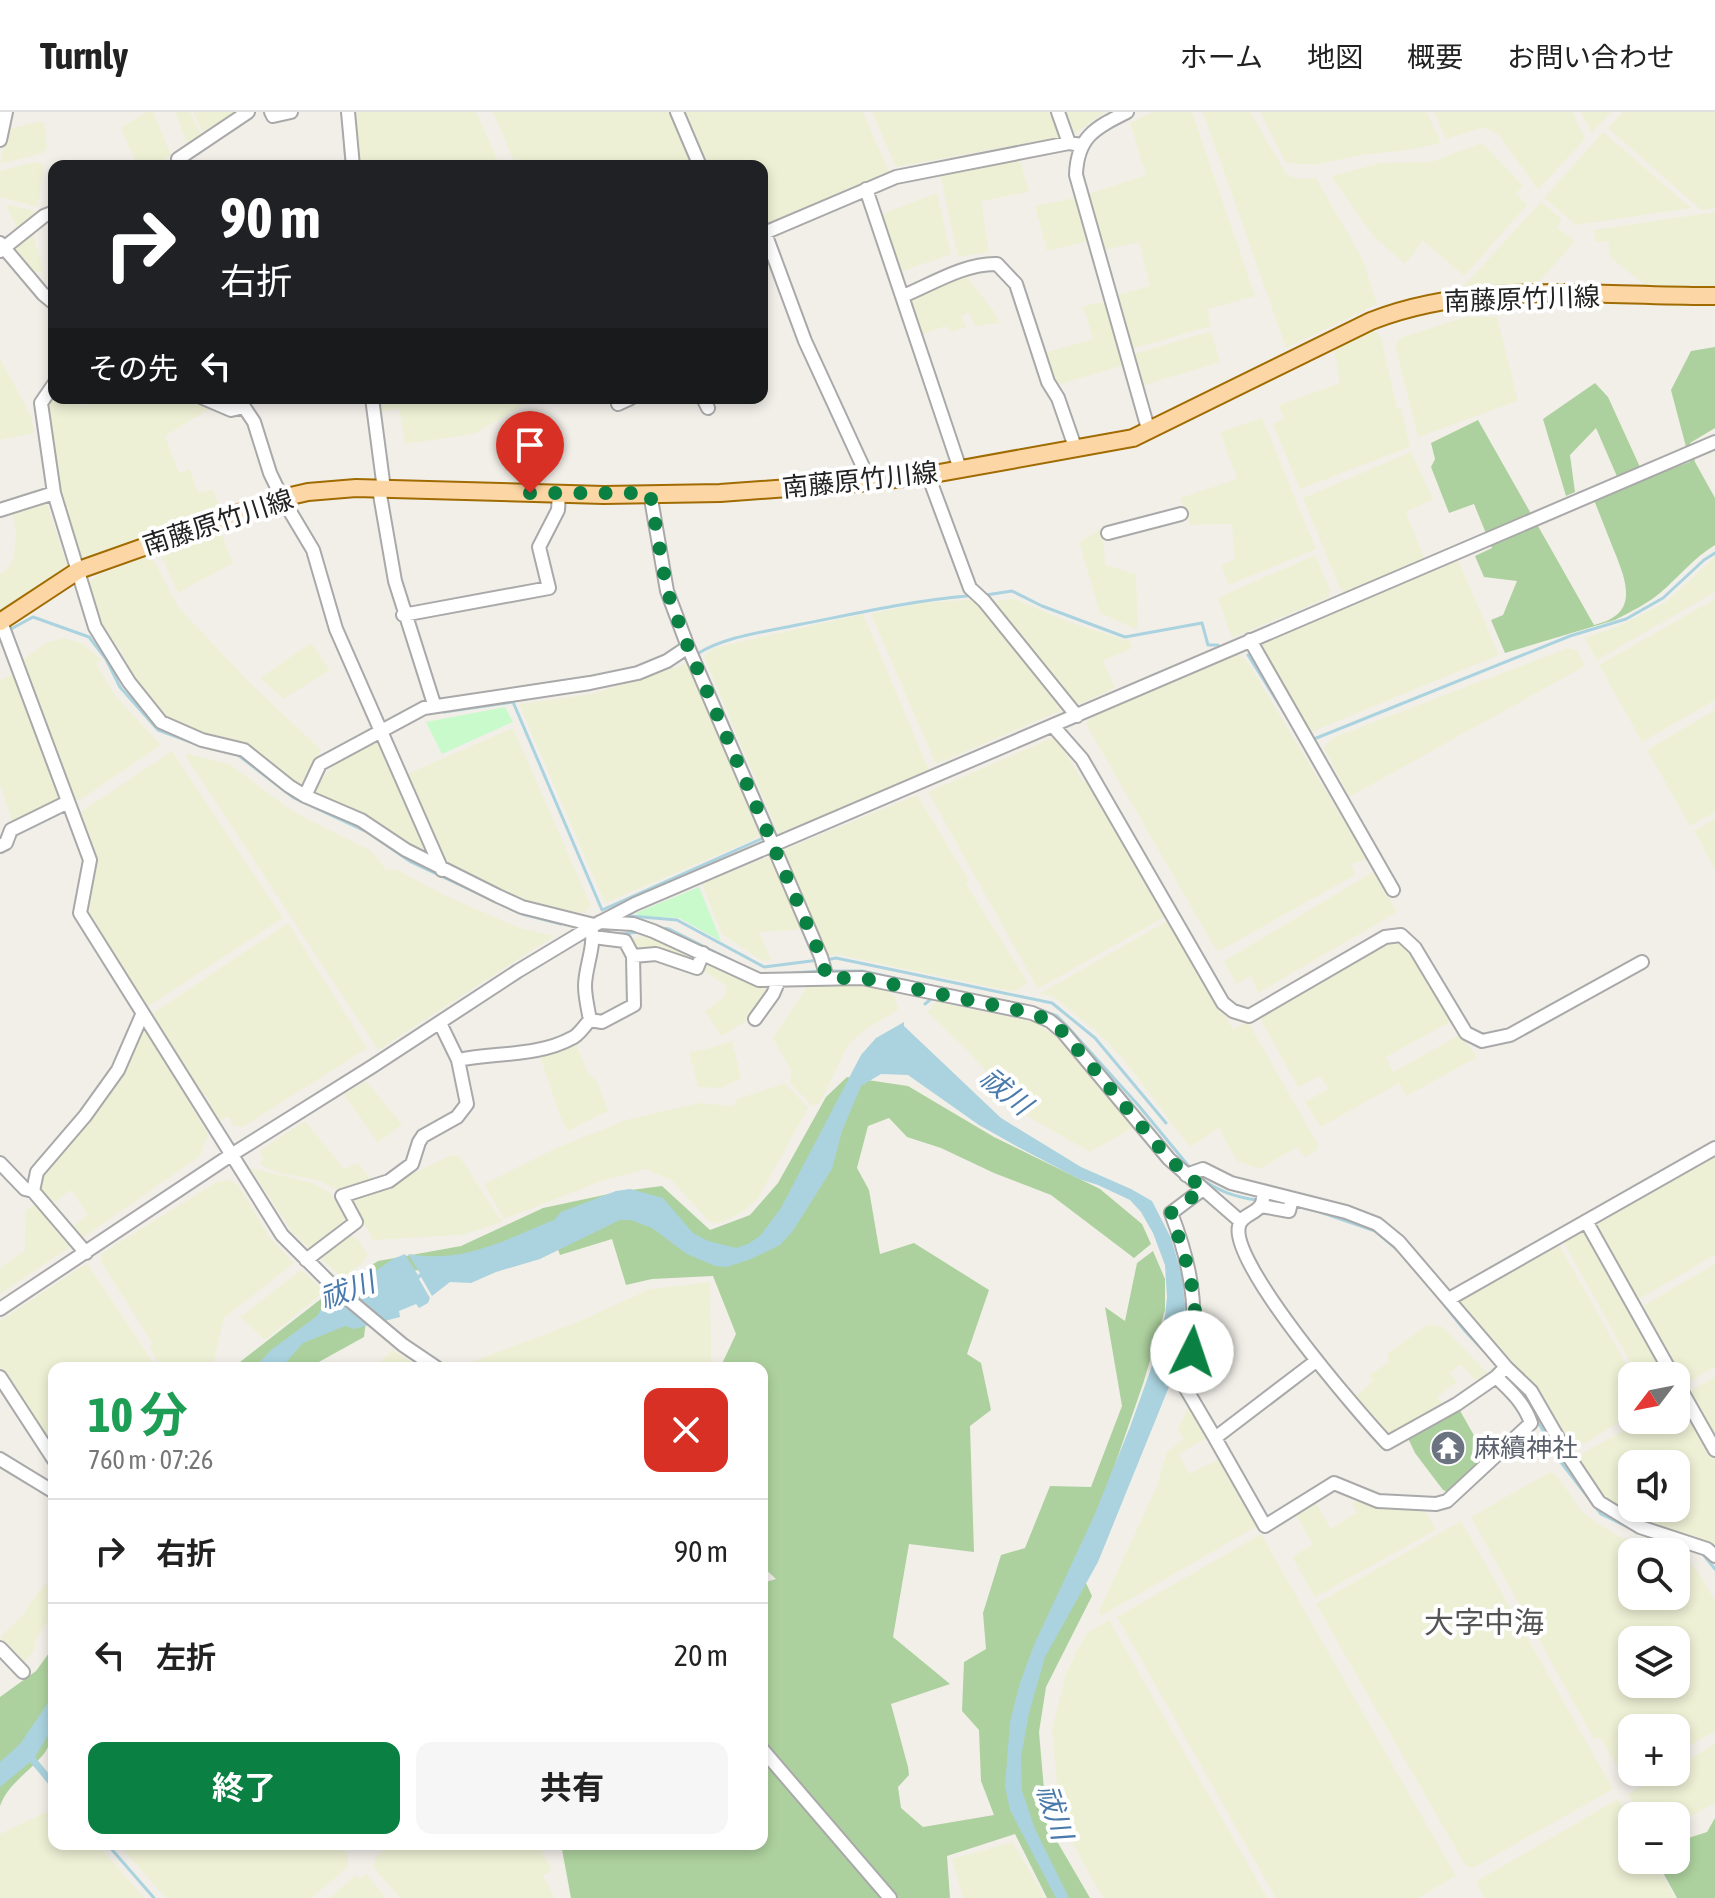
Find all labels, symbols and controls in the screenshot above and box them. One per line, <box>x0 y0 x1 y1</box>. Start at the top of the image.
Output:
text: Turnly <box>40 34 128 77</box>
text: ホーム <box>1180 41 1263 73</box>
text: 地図 <box>1307 41 1363 73</box>
text: 概要 <box>1407 41 1463 73</box>
text: お問い合わせ <box>1507 41 1675 73</box>
text: 90 m <box>220 186 321 250</box>
icon: right <box>88 192 192 296</box>
text: 右折 <box>220 260 292 302</box>
street label: 南藤原竹川線 <box>1444 281 1600 317</box>
icon: left <box>194 344 238 388</box>
text: その先 <box>88 351 178 385</box>
pin <box>496 411 564 493</box>
icon: arrive <box>508 423 552 467</box>
street label: 南藤原竹川線 <box>781 457 939 503</box>
street label: 南藤原竹川線 <box>139 484 297 560</box>
water label: 祓川 <box>974 1061 1040 1123</box>
water label: 祓川 <box>315 1264 382 1315</box>
position arrow <box>1150 1310 1234 1394</box>
north arrow <box>1618 1362 1690 1434</box>
map controls <box>1618 1362 1690 1874</box>
text: 10 分 <box>88 1387 188 1442</box>
button: close <box>644 1388 728 1472</box>
temple icon: 麻續神社 <box>1429 1429 1467 1467</box>
place label: 麻續神社 <box>1474 1433 1578 1463</box>
text: 760 m · 07:26 <box>88 1445 213 1475</box>
button: sound <box>1618 1450 1690 1522</box>
icon: right <box>88 1529 132 1573</box>
text: 90 m <box>674 1534 728 1568</box>
text: 右折 <box>156 1536 216 1570</box>
button: search <box>1618 1538 1690 1610</box>
district label: 大字中海 <box>1424 1605 1544 1639</box>
button: layers <box>1618 1626 1690 1698</box>
icon: left <box>88 1633 132 1677</box>
text: 20 m <box>674 1638 728 1672</box>
text: 左折 <box>156 1640 216 1674</box>
button: + <box>1618 1714 1690 1786</box>
button: 終了 <box>88 1742 400 1834</box>
button: 共有 <box>416 1742 728 1834</box>
water label: 祓川 <box>1031 1780 1080 1846</box>
button: − <box>1618 1802 1690 1874</box>

